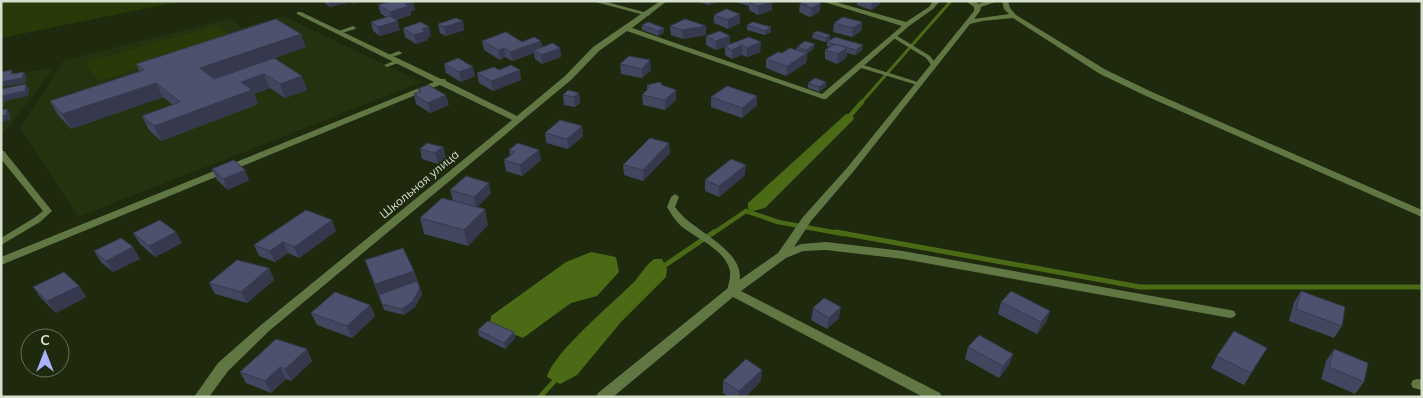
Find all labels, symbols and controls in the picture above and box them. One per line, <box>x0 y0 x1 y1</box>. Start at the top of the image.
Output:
street label: Школьная улица <box>376 146 462 222</box>
north arrow <box>20 328 70 378</box>
text: С <box>40 331 50 349</box>

